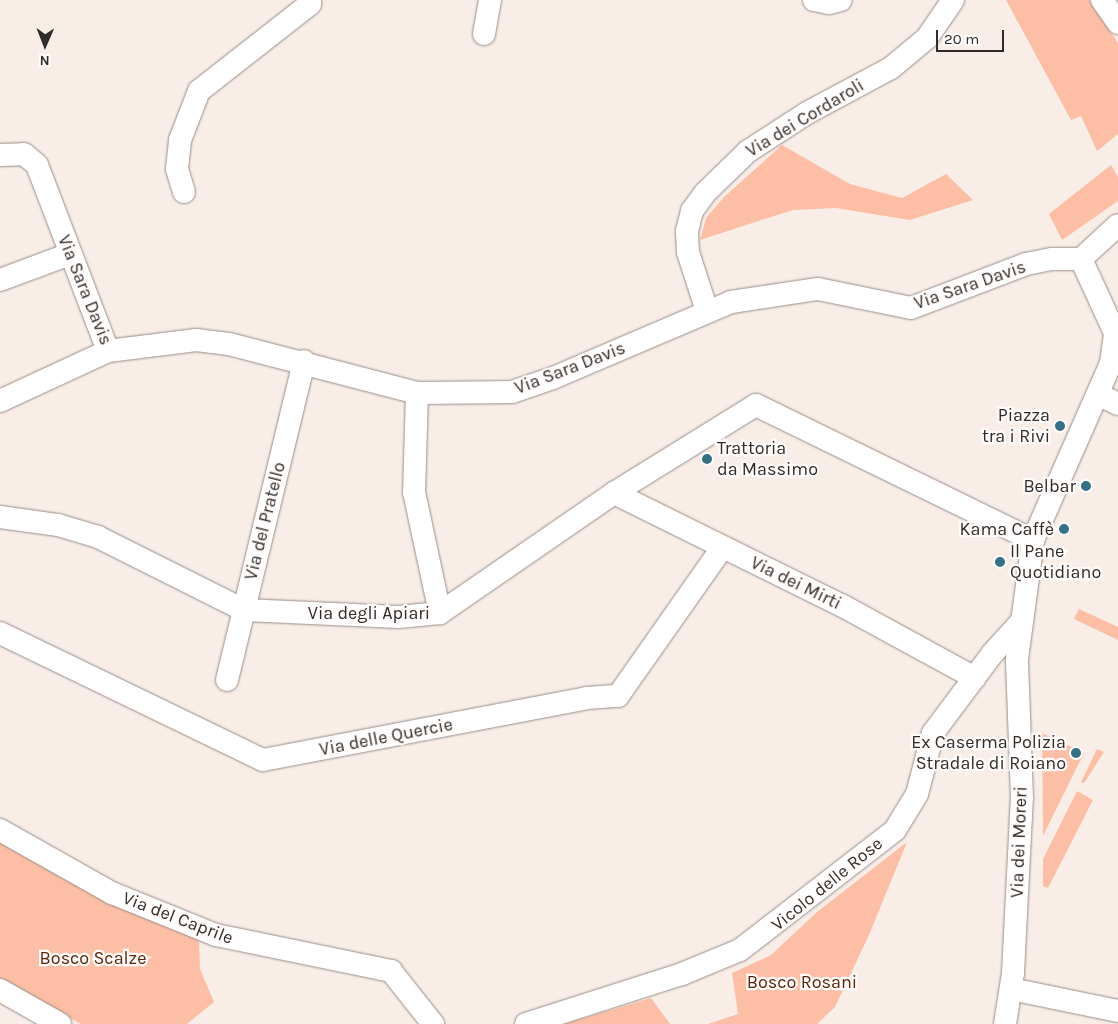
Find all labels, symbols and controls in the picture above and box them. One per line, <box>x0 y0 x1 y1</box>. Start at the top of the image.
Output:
north arrow <box>20 20 70 70</box>
scale bar <box>938 20 1006 52</box>
text: 20 m <box>944 30 979 48</box>
text: N <box>40 52 50 69</box>
street label: Via dei Cordaroli <box>742 74 868 162</box>
street label: Via Sara Davis <box>53 232 117 348</box>
street label: Via Sara Davis <box>911 256 1029 314</box>
street label: Via Sara Davis <box>512 337 628 399</box>
place label: Piazza tra i Rivi <box>982 405 1050 448</box>
marker: Piazza tra i Rivi <box>1054 420 1066 432</box>
place label: Trattoria da Massimo <box>717 438 818 480</box>
marker: Trattoria da Massimo <box>701 453 713 465</box>
street label: Via del Pratello <box>240 460 290 582</box>
place label: Belbar <box>1023 475 1076 497</box>
marker: Belbar <box>1080 480 1092 492</box>
place label: Kama Caffè <box>960 518 1054 540</box>
marker: Kama Caffè <box>1058 523 1070 535</box>
place label: Il Pane Quotidiano <box>1010 541 1101 584</box>
street label: Via dei Mirti <box>747 552 845 614</box>
marker: Il Pane Quotidiano <box>994 556 1006 568</box>
street label: Via degli Apiari <box>308 602 430 624</box>
street label: Via delle Quercie <box>317 713 455 761</box>
place label: Ex Caserma Polizia Stradale di Roiano <box>911 732 1066 774</box>
marker: Ex Caserma Polizia Stradale di Roiano <box>1070 747 1082 759</box>
street label: Via dei Moreri <box>1006 786 1032 898</box>
street label: Vicolo delle Rose <box>767 833 887 935</box>
street label: Via del Caprile <box>120 887 236 949</box>
park label: Bosco Scalze <box>40 947 146 969</box>
park label: Bosco Rosani <box>747 971 857 993</box>

